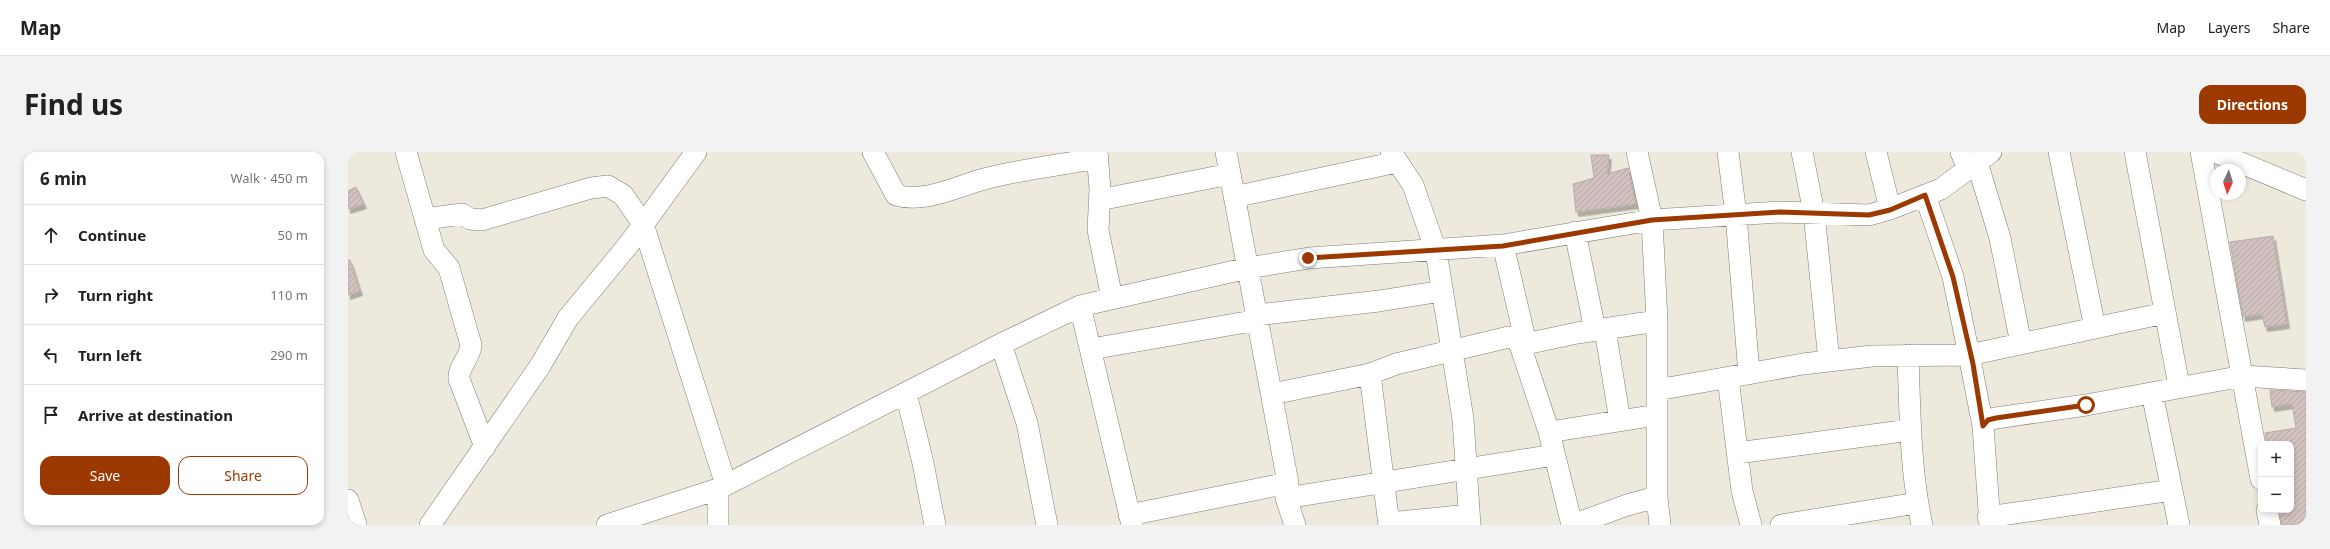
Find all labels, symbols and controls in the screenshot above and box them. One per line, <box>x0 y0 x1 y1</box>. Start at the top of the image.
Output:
text: Map <box>20 15 61 41</box>
text: Map <box>2157 18 2186 37</box>
text: Layers <box>2208 18 2250 37</box>
text: Share <box>2272 18 2310 37</box>
text: Find us <box>24 85 123 123</box>
button: Directions <box>2199 85 2306 124</box>
north arrow <box>2210 164 2246 200</box>
text: 6 min <box>40 167 87 190</box>
text: Walk · 450 m <box>230 169 308 187</box>
icon: ahead <box>40 224 62 246</box>
text: Continue <box>78 225 146 245</box>
text: 50 m <box>278 226 308 244</box>
route end <box>1299 249 1317 267</box>
icon: right <box>40 284 62 306</box>
text: Turn right <box>78 285 153 305</box>
text: 110 m <box>270 286 308 304</box>
icon: left <box>40 344 62 366</box>
text: Turn left <box>78 345 142 365</box>
text: 290 m <box>270 346 308 364</box>
route start <box>2077 396 2095 414</box>
icon: arrive <box>40 404 62 426</box>
text: Arrive at destination <box>78 405 233 425</box>
map controls <box>2258 441 2294 513</box>
button: + <box>2258 441 2294 477</box>
button: Save <box>40 456 170 495</box>
button: Share <box>178 456 308 495</box>
button: − <box>2258 477 2294 513</box>

